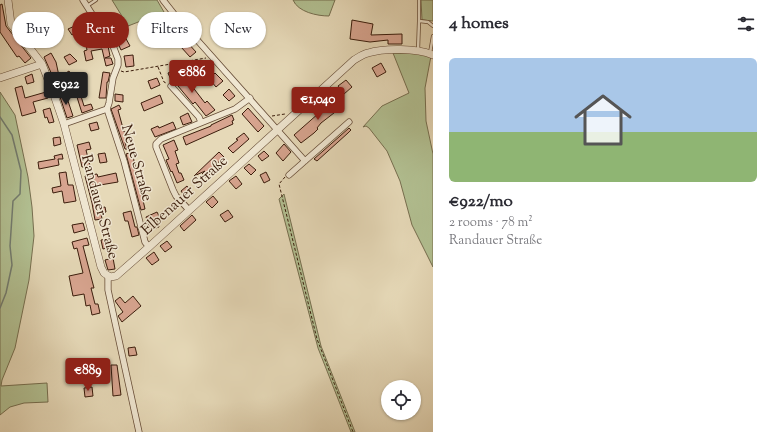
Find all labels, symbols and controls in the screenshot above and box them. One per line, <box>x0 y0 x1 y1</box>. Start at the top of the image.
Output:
chip: Buy <box>12 12 64 48</box>
chip: Rent <box>72 12 129 48</box>
chip: Filters <box>137 12 202 48</box>
chip: New <box>210 12 266 48</box>
text: 4 homes <box>449 12 509 36</box>
icon: filters <box>735 13 757 35</box>
pin: €886 <box>168 60 216 94</box>
text: €886 <box>178 64 206 82</box>
pin: €922 <box>42 72 90 106</box>
text: €922 <box>53 76 79 94</box>
icon: home <box>567 84 639 156</box>
pin: €1,040 <box>285 87 351 121</box>
text: €1,040 <box>301 91 335 109</box>
street label: Neue Straße <box>115 122 157 204</box>
street label: Elbenauer Straße <box>137 151 233 241</box>
street label: Randauer Straße <box>75 152 123 262</box>
text: €922/mo <box>449 190 513 214</box>
text: 2 rooms · 78 m² <box>449 214 533 232</box>
text: Randauer Straße <box>449 232 542 250</box>
pin: €889 <box>64 358 112 392</box>
text: €889 <box>74 362 102 380</box>
map controls <box>381 380 421 420</box>
button: locate <box>381 380 421 420</box>

